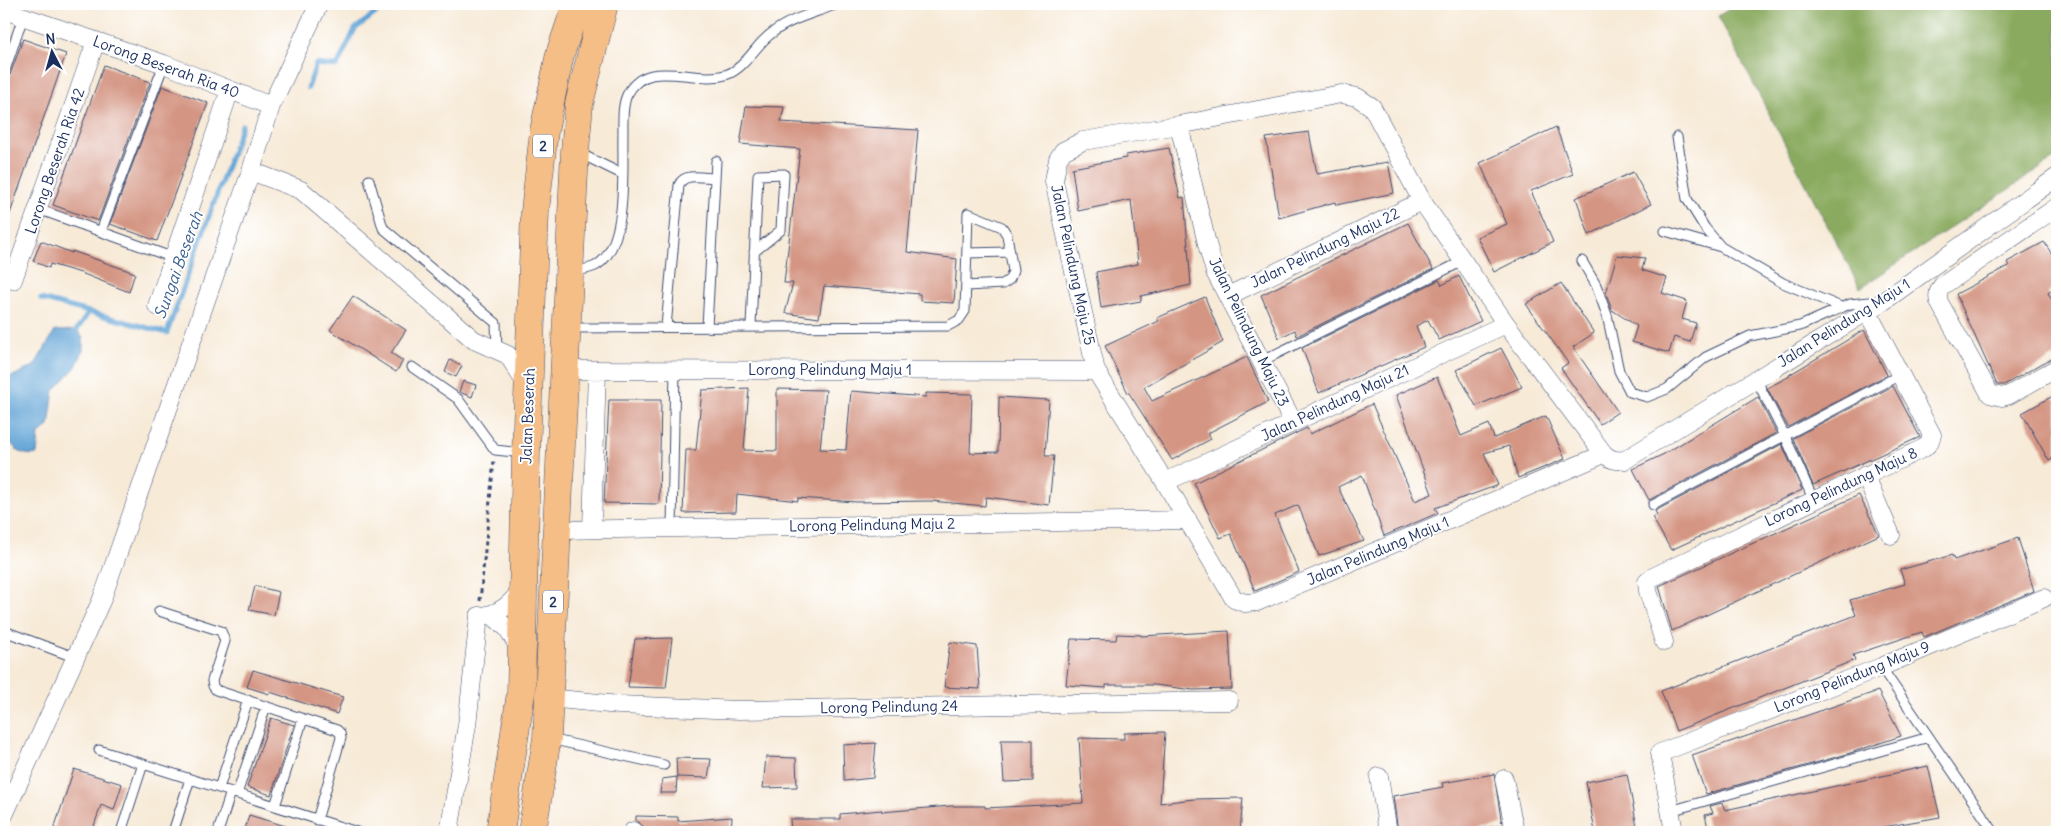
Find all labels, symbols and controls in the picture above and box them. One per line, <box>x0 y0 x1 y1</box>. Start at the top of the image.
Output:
north arrow <box>28 28 78 78</box>
text: N <box>45 30 56 49</box>
street label: Lorong Beserah Ria 40 <box>90 31 242 102</box>
street label: Lorong Beserah Ria 42 <box>21 85 88 236</box>
road number: 2 <box>533 134 553 158</box>
street label: Jalan Pelindung Maju 25 <box>1047 183 1100 347</box>
street label: Jalan Pelindung Maju 22 <box>1247 203 1402 292</box>
water label: Sungai Beserah <box>149 208 207 321</box>
street label: Jalan Pelindung Maju 23 <box>1205 254 1294 409</box>
street label: Jalan Pelindung Maju 1 <box>1774 274 1914 371</box>
street label: Lorong Pelindung Maju 1 <box>748 360 912 379</box>
street label: Jalan Pelindung Maju 21 <box>1258 360 1412 445</box>
street label: Jalan Beserah <box>516 367 539 464</box>
street label: Lorong Pelindung Maju 8 <box>1761 443 1920 530</box>
street label: Jalan Pelindung Maju 1 <box>1304 512 1452 589</box>
street label: Lorong Pelindung Maju 2 <box>789 514 955 535</box>
road number: 2 <box>543 590 563 614</box>
street label: Lorong Pelindung Maju 9 <box>1771 637 1933 717</box>
street label: Lorong Pelindung 24 <box>820 696 959 717</box>

